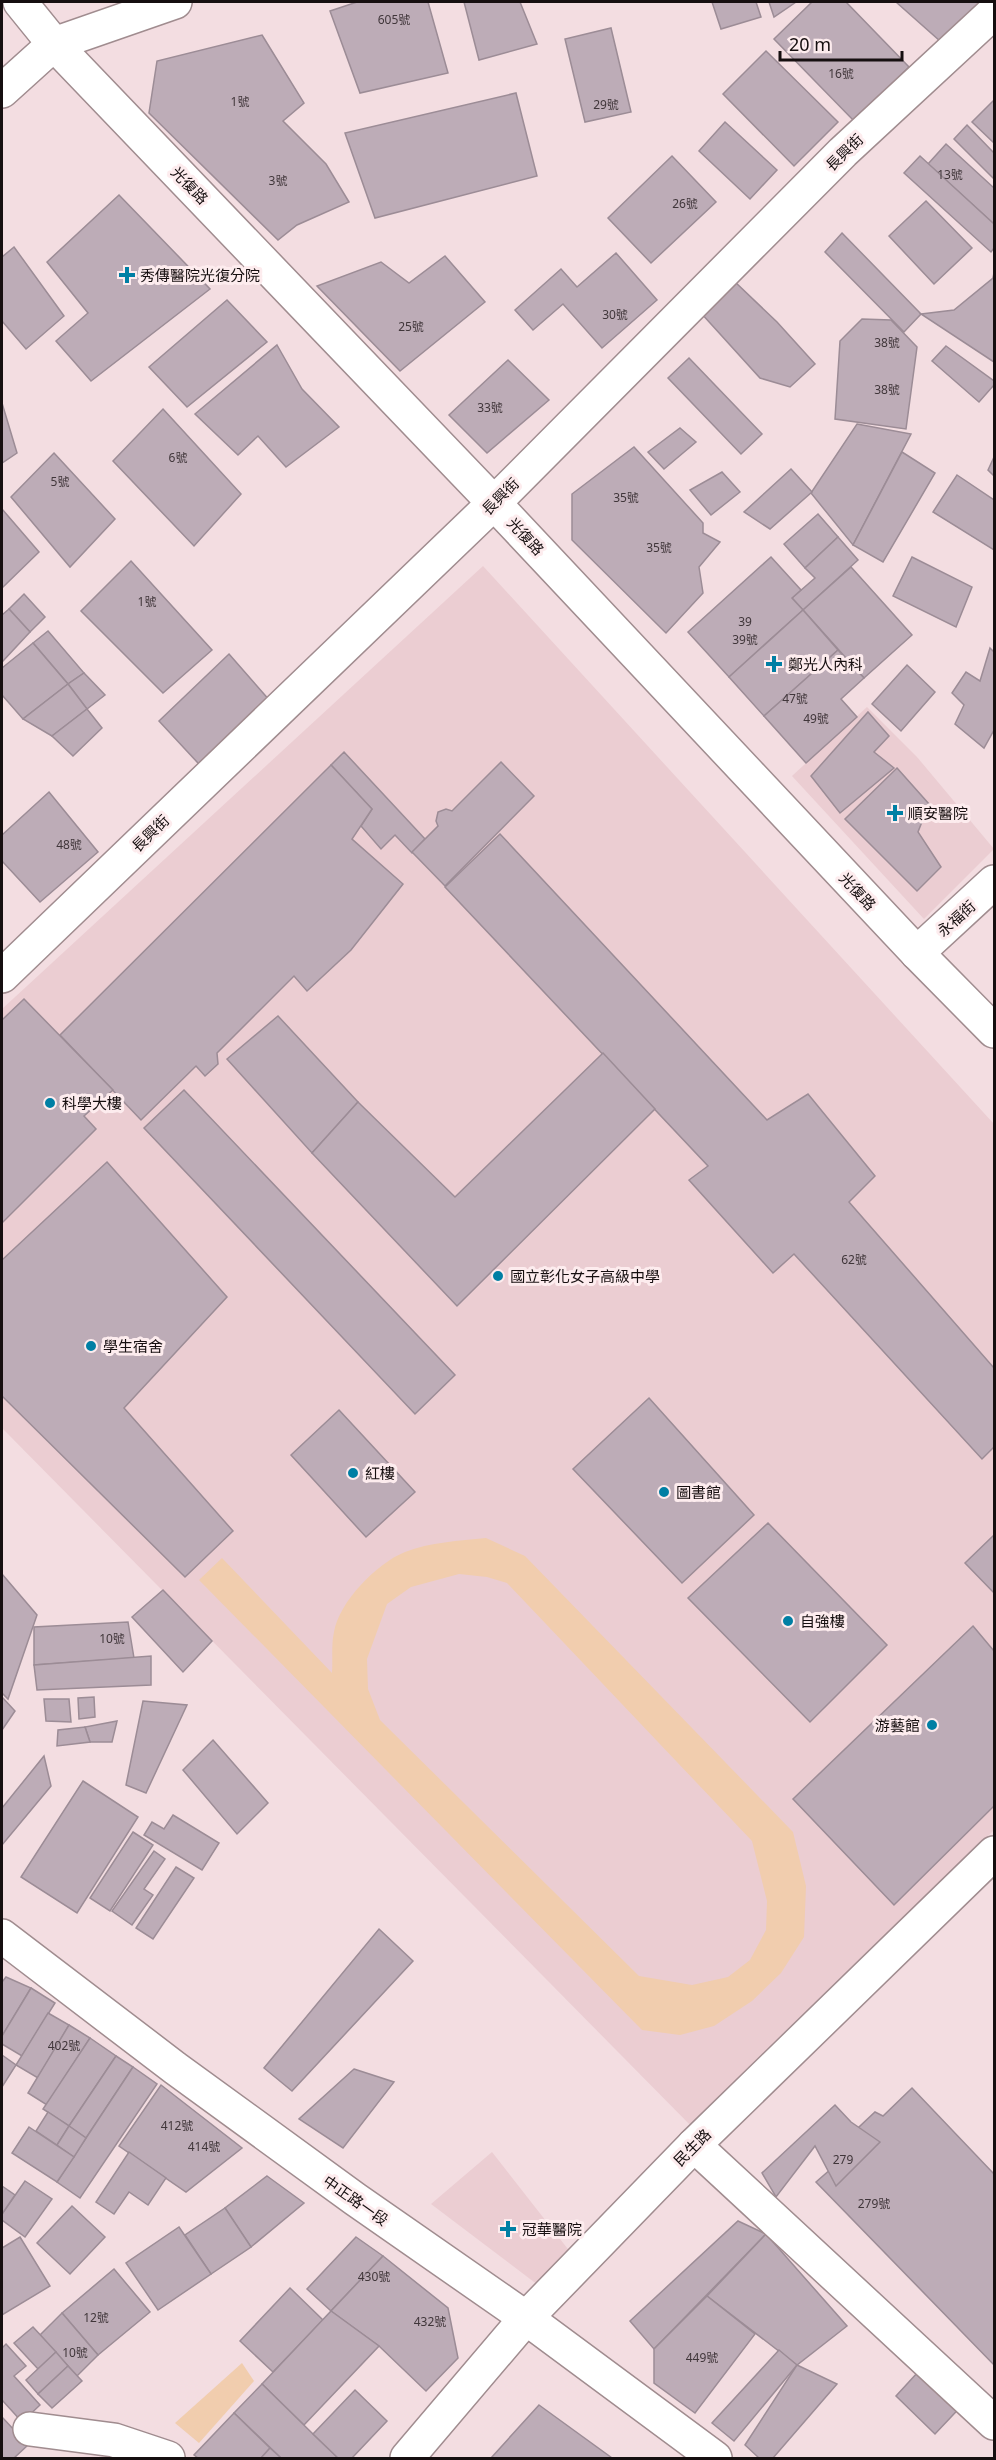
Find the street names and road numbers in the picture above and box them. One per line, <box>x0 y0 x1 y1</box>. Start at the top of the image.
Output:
street label: 長興街 <box>821 129 867 175</box>
street label: 光復路 <box>167 162 213 208</box>
street label: 長興街 <box>477 473 523 519</box>
street label: 光復路 <box>503 513 549 559</box>
street label: 長興街 <box>127 810 173 856</box>
street label: 光復路 <box>835 868 881 914</box>
street label: 永福街 <box>933 896 979 940</box>
street label: 民生路 <box>669 2124 715 2170</box>
street label: 中正路一段 <box>320 2170 392 2230</box>

